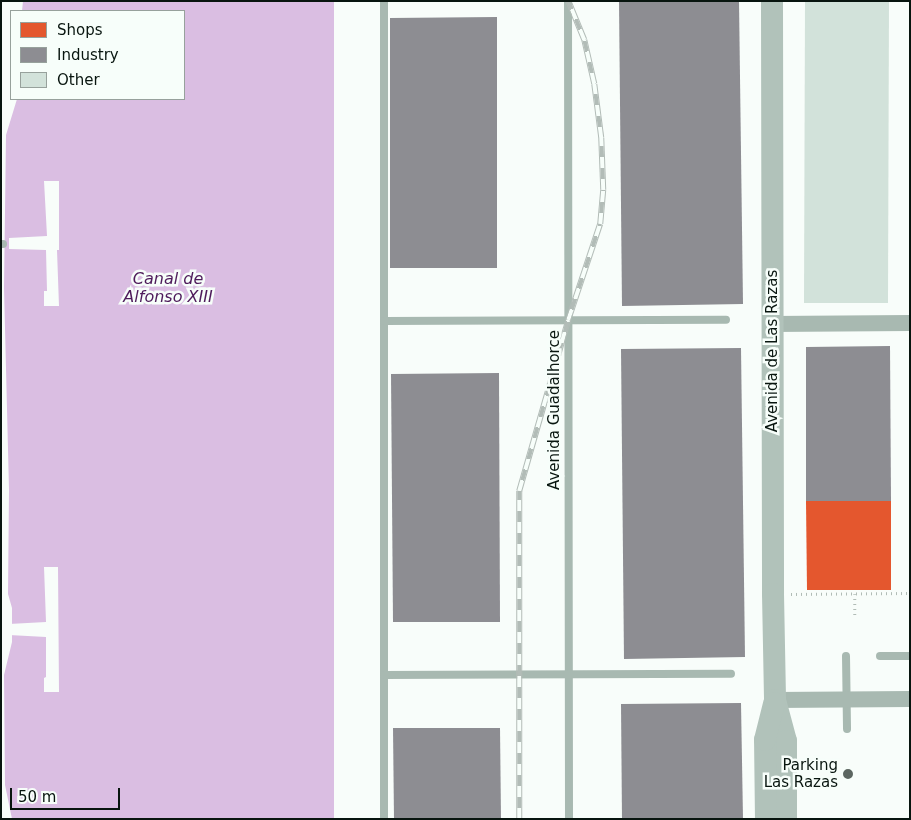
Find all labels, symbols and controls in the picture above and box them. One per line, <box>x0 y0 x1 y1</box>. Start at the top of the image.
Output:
legend <box>10 10 185 100</box>
text: Shops <box>57 21 103 39</box>
text: Industry <box>57 46 119 64</box>
text: Other <box>57 71 100 89</box>
water label: Canal de Alfonso XIII <box>123 269 213 307</box>
street label: Avenida de Las Razas <box>764 270 782 432</box>
street label: Avenida Guadalhorce <box>546 330 564 490</box>
place label: Parking Las Razas <box>764 756 838 791</box>
marker: Parking Las Razas <box>842 768 854 780</box>
scale bar <box>12 778 122 810</box>
text: 50 m <box>18 788 56 806</box>

